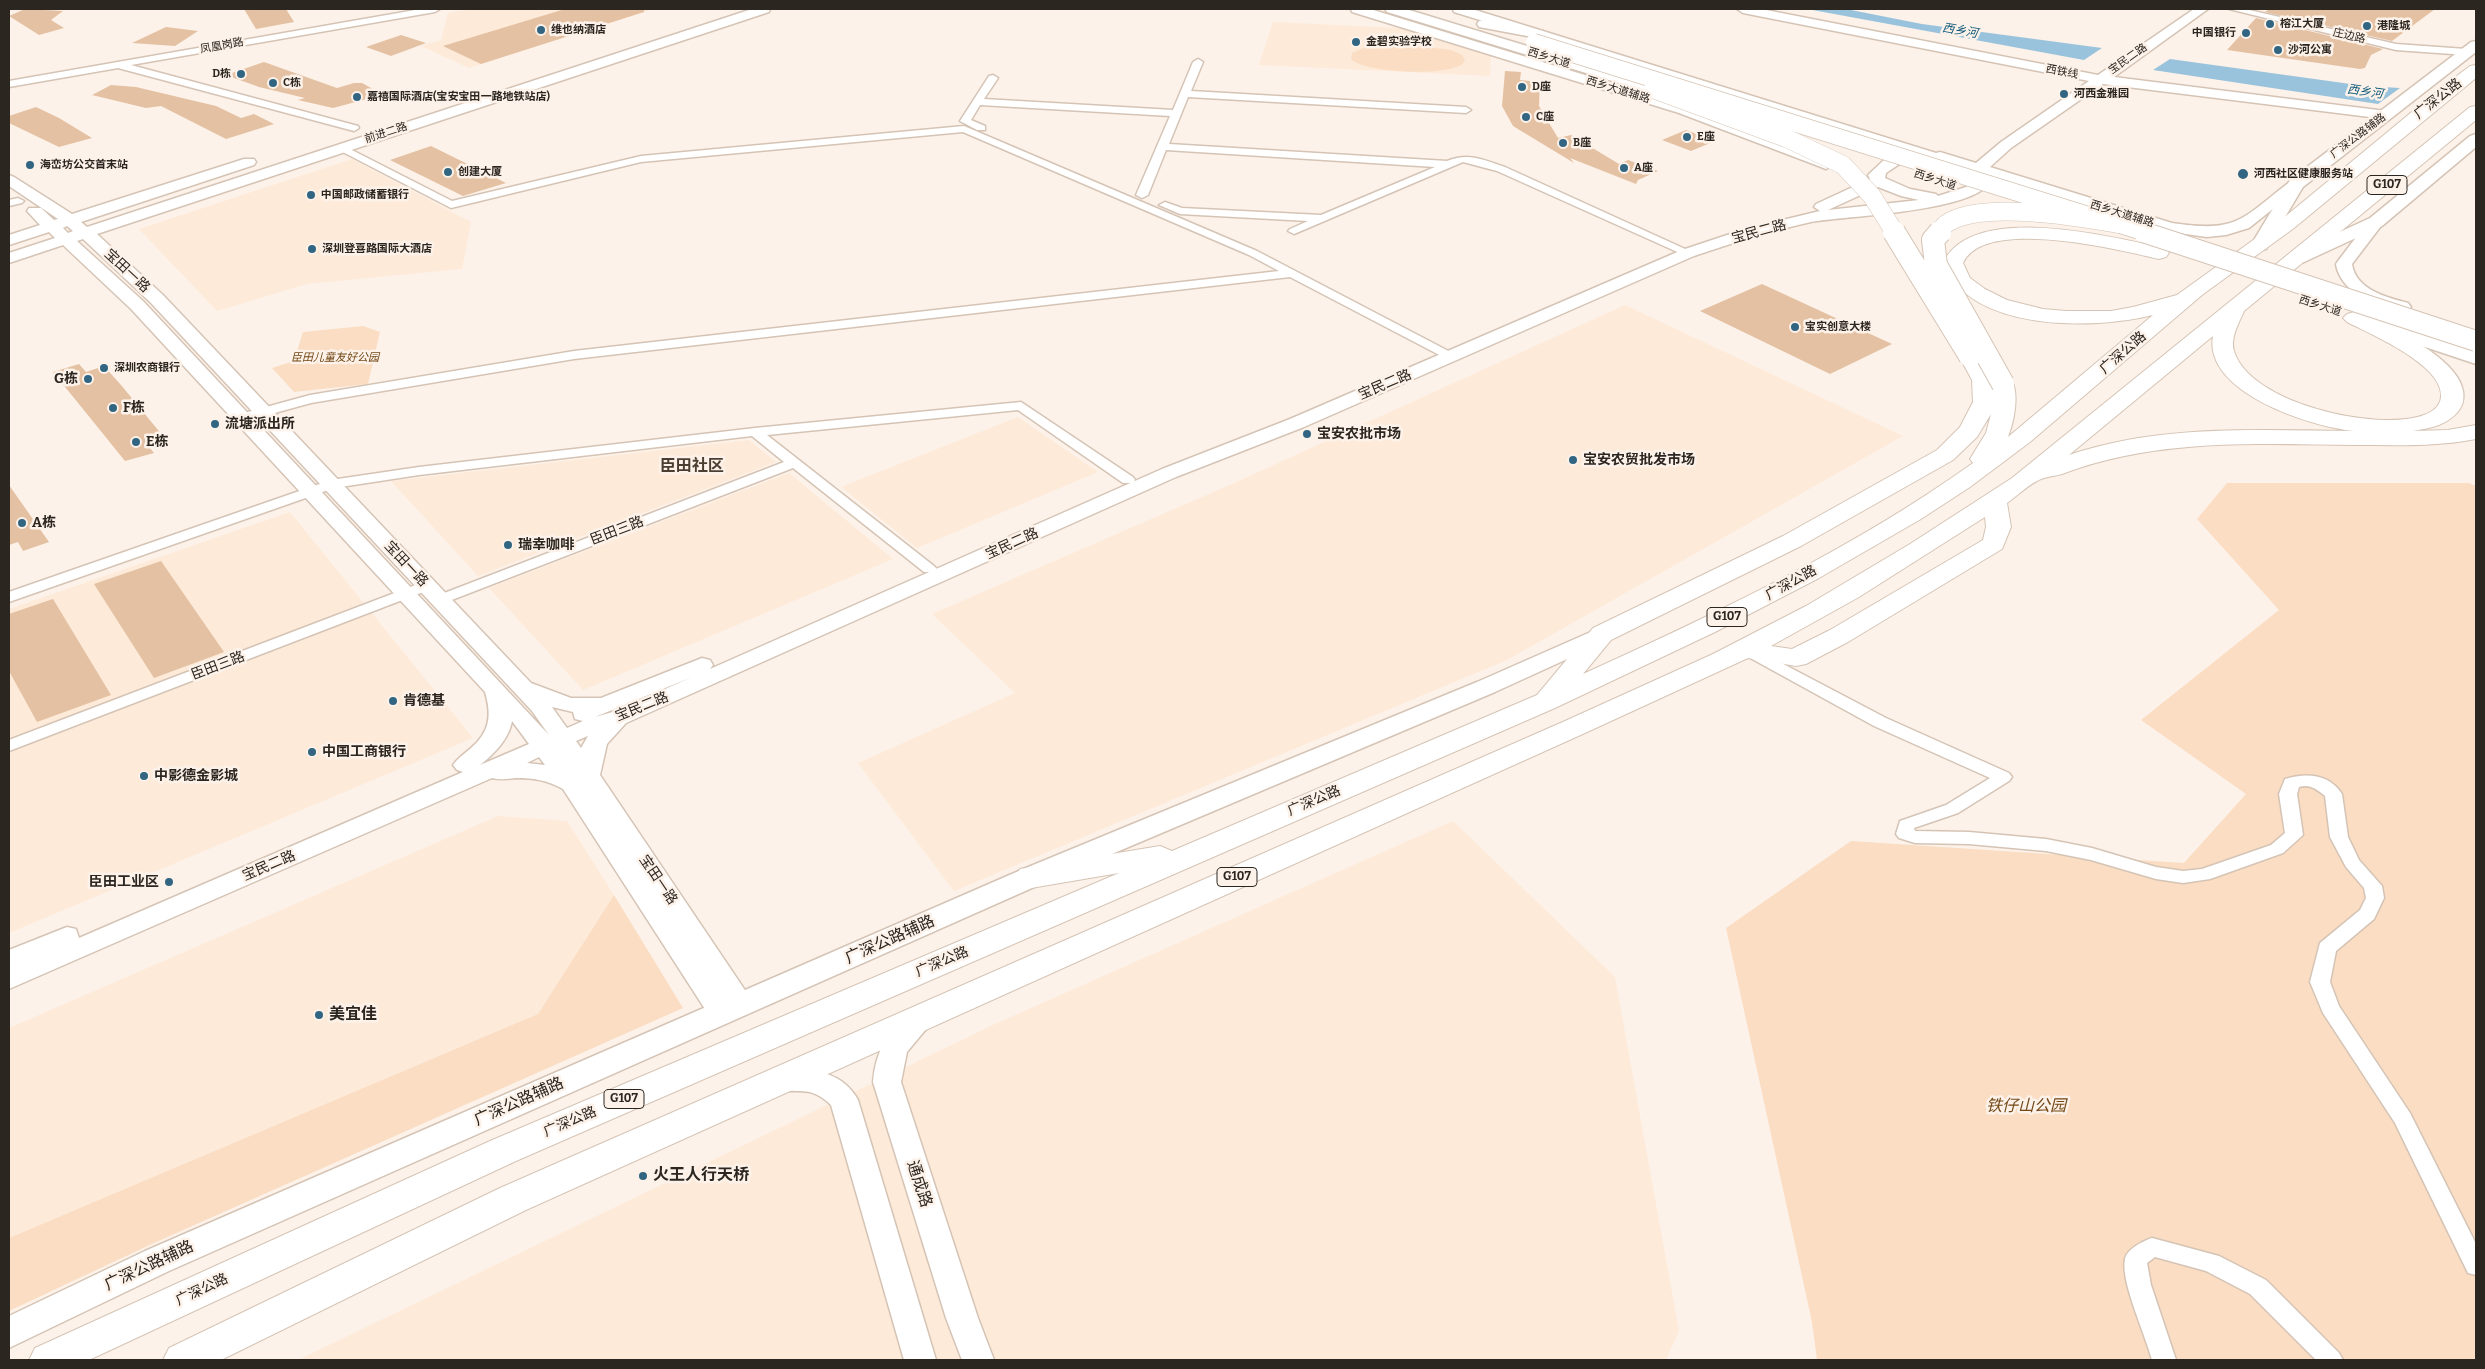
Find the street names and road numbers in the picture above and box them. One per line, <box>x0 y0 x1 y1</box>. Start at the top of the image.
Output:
street label: 庄边路 <box>2331 26 2367 46</box>
street label: 凤凰岗路 <box>199 36 245 56</box>
street label: 宝民二路 <box>2106 41 2150 77</box>
street label: 西乡大道 <box>1526 45 1572 71</box>
street label: 西铁线 <box>2045 62 2079 82</box>
street label: 西乡大道辅路 <box>1585 74 1651 106</box>
street label: 广深公路 <box>2411 75 2465 123</box>
street label: 广深公路辅路 <box>2328 111 2388 161</box>
street label: 前进二路 <box>363 120 409 146</box>
street label: 西乡大道 <box>1912 167 1958 193</box>
road number: G107 <box>2367 176 2407 194</box>
street label: 西乡大道辅路 <box>2089 198 2155 230</box>
street label: 宝民二路 <box>1730 217 1788 247</box>
street label: 宝田一路 <box>101 246 153 296</box>
street label: 西乡大道 <box>2297 293 2343 319</box>
street label: 广深公路 <box>2096 328 2150 378</box>
street label: 宝民二路 <box>1356 366 1414 404</box>
street label: 臣田三路 <box>588 513 646 549</box>
street label: 宝民二路 <box>983 525 1041 563</box>
street label: 宝田一路 <box>381 538 431 590</box>
street label: 广深公路 <box>1762 562 1820 604</box>
road number: G107 <box>1707 608 1747 626</box>
street label: 臣田三路 <box>189 648 247 684</box>
street label: 宝民二路 <box>613 689 671 725</box>
street label: 广深公路 <box>1285 782 1343 820</box>
street label: 宝民二路 <box>240 847 298 885</box>
street label: 宝田一路 <box>635 852 681 908</box>
road number: G107 <box>1217 868 1257 886</box>
street label: 广深公路辅路 <box>842 912 938 968</box>
street label: 广深公路 <box>913 943 971 981</box>
street label: 广深公路辅路 <box>471 1074 567 1130</box>
road number: G107 <box>604 1090 644 1108</box>
street label: 广深公路 <box>541 1103 599 1141</box>
street label: 通成路 <box>902 1158 936 1210</box>
street label: 广深公路辅路 <box>101 1237 197 1295</box>
street label: 广深公路 <box>173 1271 231 1309</box>

